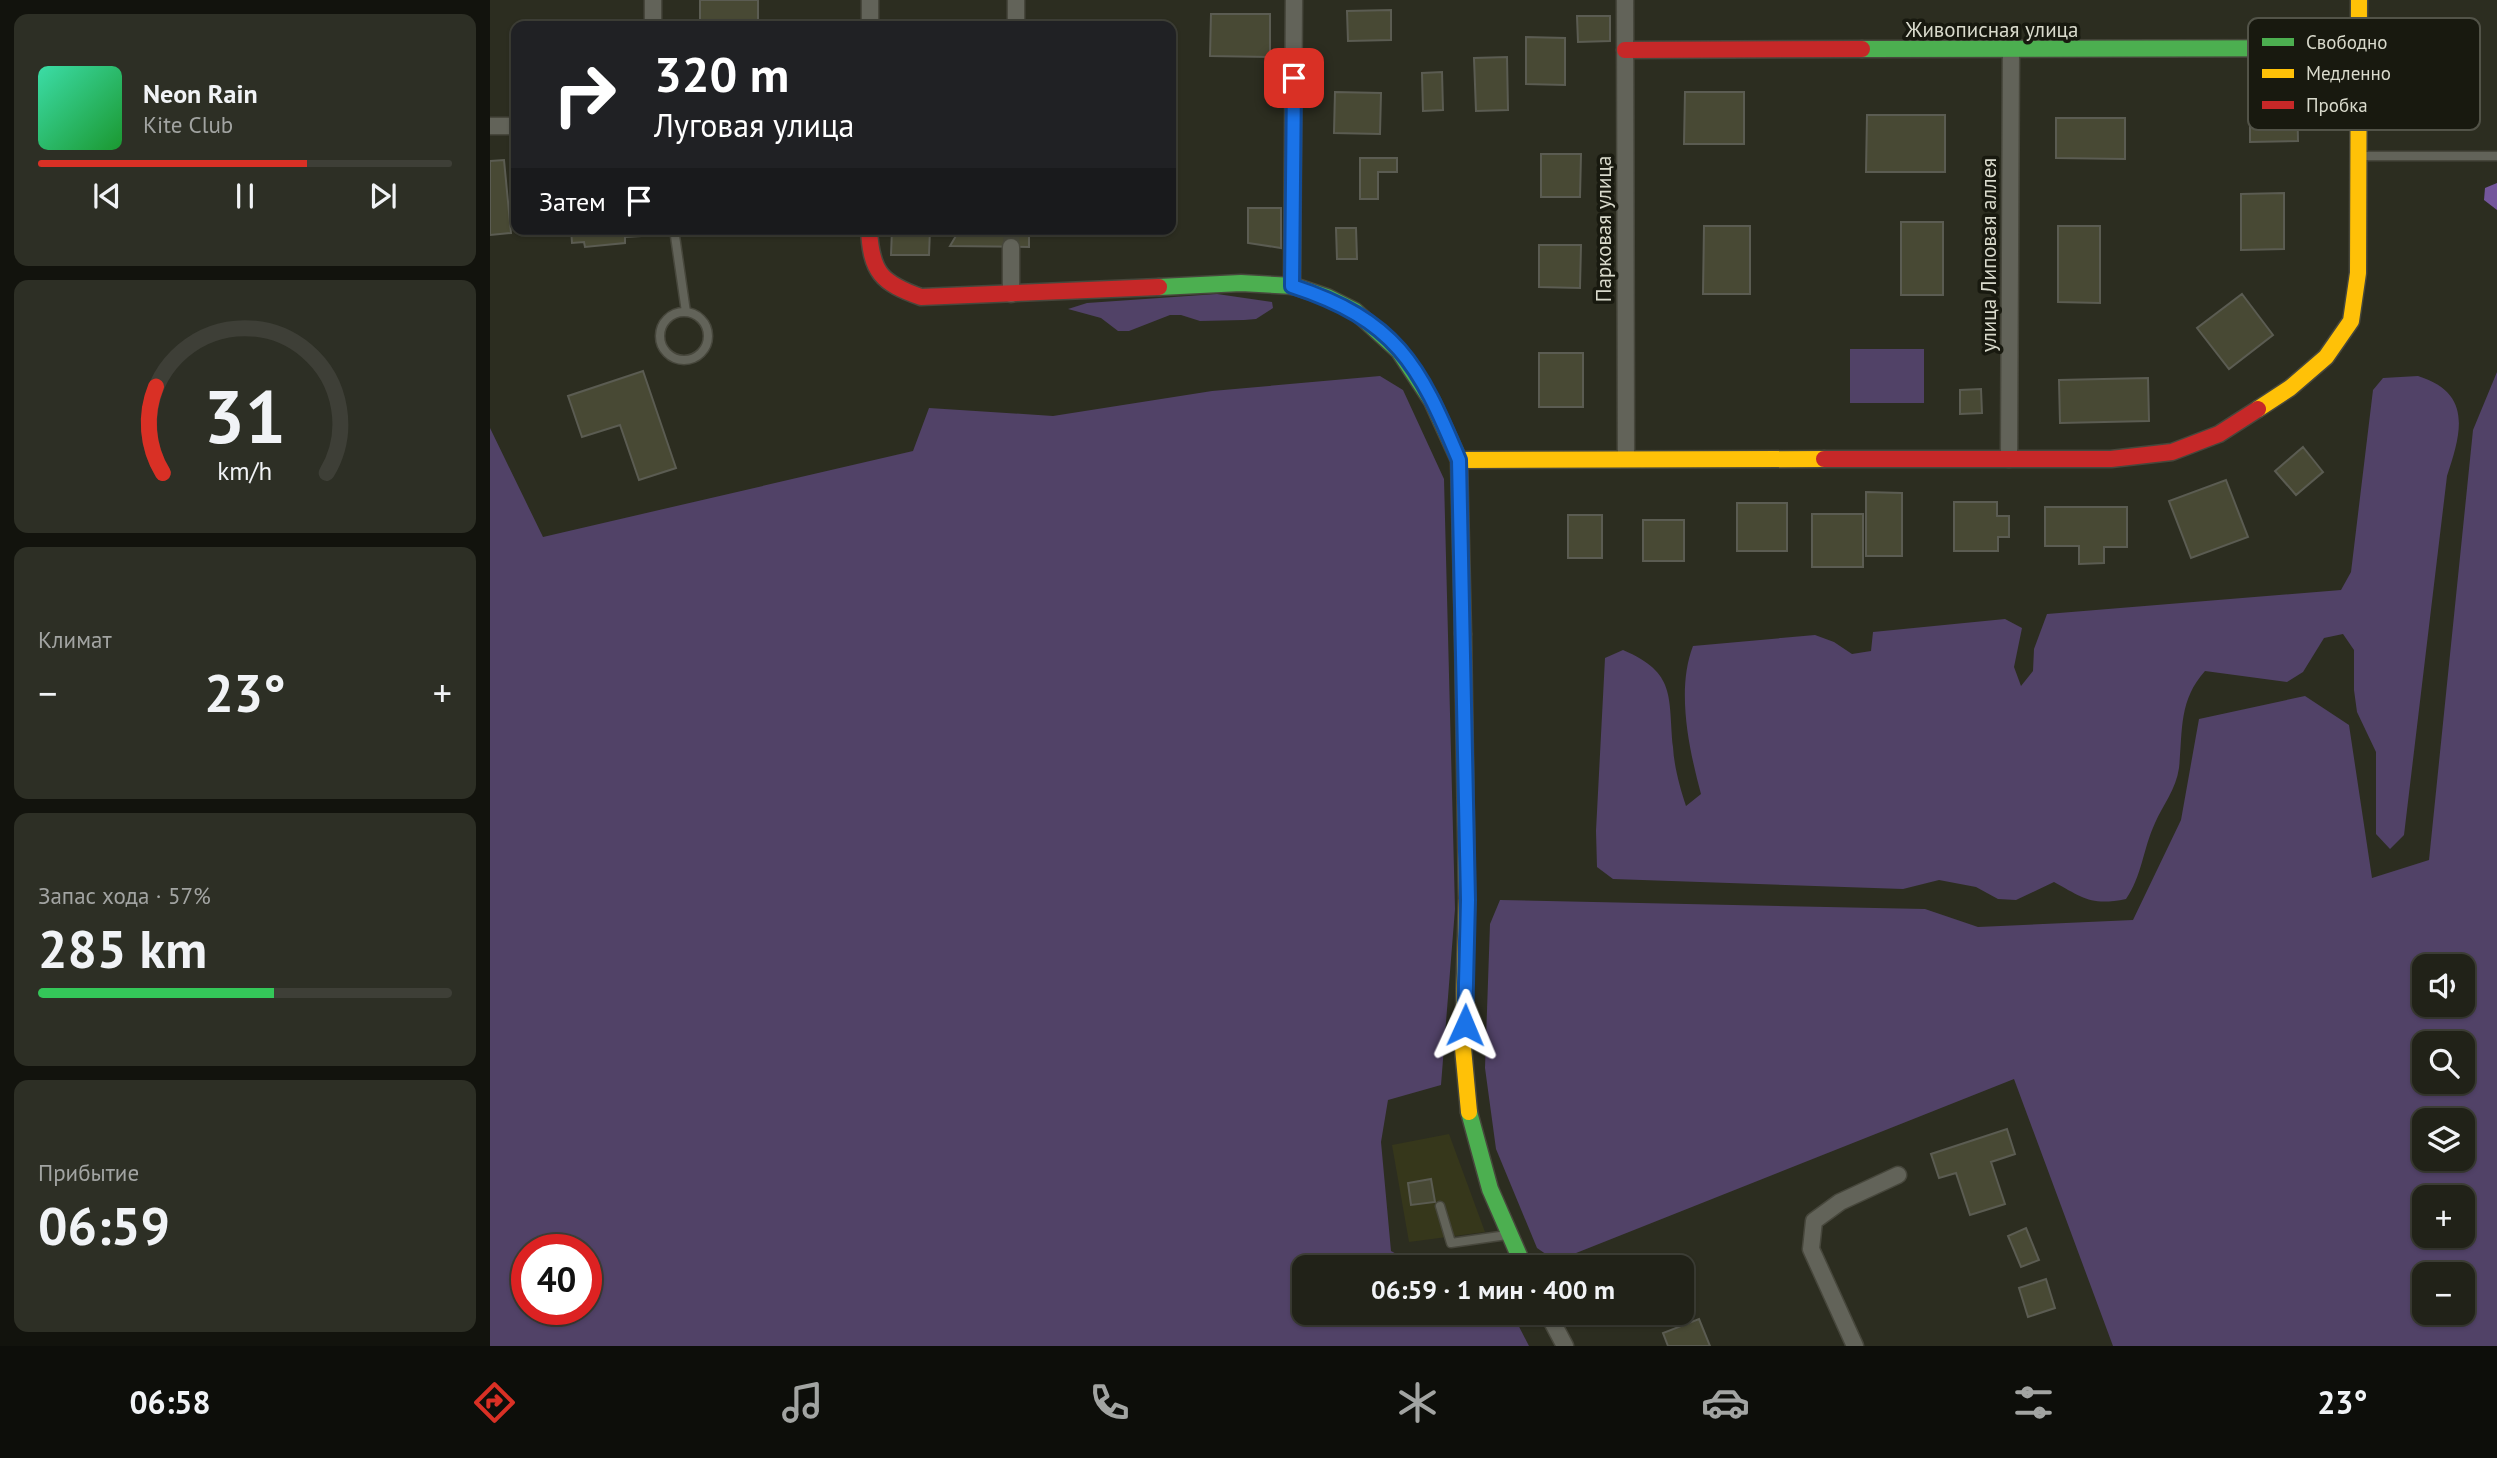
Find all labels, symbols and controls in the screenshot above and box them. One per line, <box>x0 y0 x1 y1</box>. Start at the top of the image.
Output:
street label: Живописная улица <box>1904 16 2079 43</box>
legend <box>2248 18 2480 130</box>
text: Свободно <box>2306 30 2388 54</box>
text: 320 m <box>654 42 789 106</box>
pin <box>1264 48 1324 108</box>
icon: right <box>539 49 630 140</box>
icon: arrive <box>1275 59 1313 97</box>
text: Медленно <box>2306 61 2391 85</box>
text: Neon Rain <box>143 77 258 110</box>
text: Пробка <box>2306 93 2368 117</box>
text: Луговая улица <box>654 104 854 146</box>
text: Kite Club <box>143 110 233 139</box>
street label: Парковая улица <box>1590 156 1617 302</box>
street label: улица Липовая аллея <box>1975 158 2002 352</box>
icon: previous <box>88 177 126 215</box>
icon: pause <box>226 177 264 215</box>
icon: next <box>364 177 402 215</box>
icon: arrive <box>620 182 658 220</box>
text: Затем <box>539 185 606 218</box>
text: 31 <box>204 369 286 463</box>
text: km/h <box>218 454 272 486</box>
text: Климат <box>38 625 112 654</box>
text: 23° <box>204 659 286 726</box>
text: − <box>38 668 57 717</box>
text: + <box>433 668 452 717</box>
text: Запас хода · 57% <box>38 881 211 910</box>
text: 285 km <box>38 915 207 982</box>
map controls <box>2412 954 2475 1325</box>
button: sound <box>2412 954 2475 1017</box>
position arrow <box>1428 988 1502 1062</box>
button: search <box>2412 1031 2475 1094</box>
button: layers <box>2412 1108 2475 1171</box>
text: Прибытие <box>38 1158 139 1187</box>
button: + <box>2412 1185 2475 1248</box>
text: 06:59 <box>38 1192 170 1259</box>
speed limit sign: 40 <box>511 1234 602 1325</box>
button: − <box>2412 1262 2475 1325</box>
text: 06:59 · 1 мин · 400 m <box>1371 1273 1615 1306</box>
icon: directions <box>470 1378 519 1427</box>
icon: music <box>778 1378 827 1427</box>
icon: phone <box>1085 1378 1134 1427</box>
icon: climate <box>1393 1378 1442 1427</box>
icon: car <box>1701 1378 1750 1427</box>
icon: filters <box>2009 1378 2058 1427</box>
text: 06:58 <box>129 1381 211 1423</box>
text: 23° <box>2317 1381 2368 1423</box>

